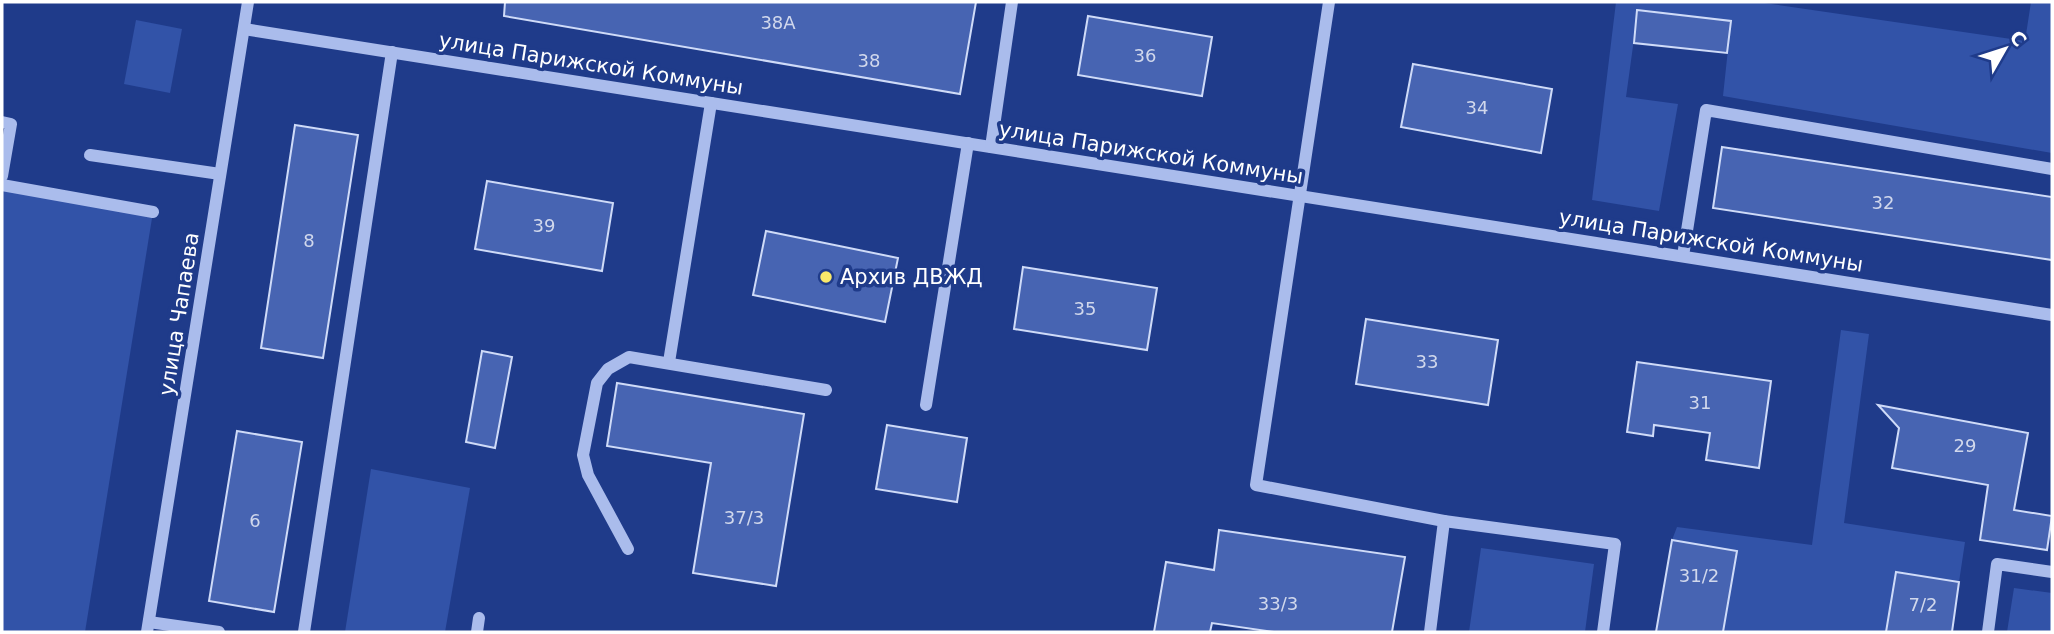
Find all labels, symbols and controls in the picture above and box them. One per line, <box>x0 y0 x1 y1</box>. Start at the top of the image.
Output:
house number: 38А <box>760 12 796 33</box>
north arrow <box>1970 14 2040 84</box>
text: С <box>2005 26 2031 51</box>
street label: улица Парижской Коммуны <box>437 28 745 100</box>
house number: 36 <box>1134 45 1156 66</box>
house number: 38 <box>858 50 880 71</box>
house number: 34 <box>1466 97 1488 118</box>
street label: улица Парижской Коммуны <box>997 117 1305 189</box>
house number: 32 <box>1872 192 1894 213</box>
street label: улица Парижской Коммуны <box>1557 205 1865 277</box>
house number: 39 <box>533 215 555 236</box>
street label: улица Чапаева <box>154 230 204 398</box>
house number: 8 <box>303 230 315 251</box>
place label: Архив ДВЖД <box>840 265 983 289</box>
marker: Архив ДВЖД <box>818 269 834 285</box>
house number: 35 <box>1074 298 1096 319</box>
house number: 33 <box>1416 351 1438 372</box>
house number: 31 <box>1689 392 1711 413</box>
house number: 29 <box>1954 435 1976 456</box>
house number: 37/3 <box>724 507 764 528</box>
house number: 6 <box>249 510 261 531</box>
house number: 31/2 <box>1679 565 1719 586</box>
house number: 33/3 <box>1258 593 1298 614</box>
house number: 7/2 <box>1909 594 1937 615</box>

